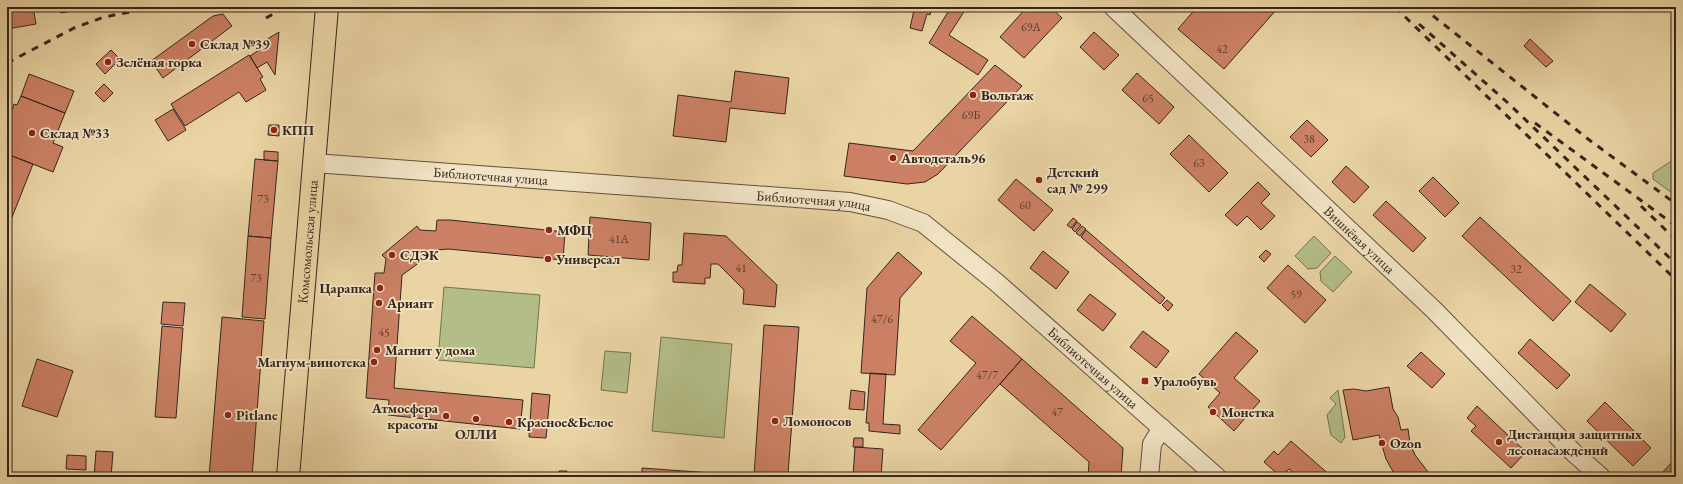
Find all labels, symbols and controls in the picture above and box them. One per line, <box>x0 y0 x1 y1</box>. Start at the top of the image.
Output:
house number: 69А <box>1021 19 1042 35</box>
place label: Склад №39 <box>200 35 270 53</box>
marker: Склад №39 <box>187 39 197 49</box>
house number: 42 <box>1216 41 1228 57</box>
place label: Зелёная горка <box>116 53 203 71</box>
marker: Зелёная горка <box>103 57 113 67</box>
place label: Вольтаж <box>981 86 1035 104</box>
marker: Вольтаж <box>968 90 978 100</box>
house number: 65 <box>1142 90 1154 106</box>
house number: 69Б <box>962 107 980 123</box>
place label: КПП <box>282 121 314 139</box>
place label: Склад №33 <box>40 124 110 142</box>
marker: КПП <box>269 125 279 135</box>
marker: Склад №33 <box>27 128 37 138</box>
house number: 38 <box>1303 131 1315 147</box>
place label: Автодеталь96 <box>900 149 986 167</box>
marker: Автодеталь96 <box>888 153 898 163</box>
house number: 63 <box>1193 155 1205 171</box>
street label: Библиотечная улица <box>432 163 549 189</box>
place label: Детский сад № 299 <box>1047 163 1108 197</box>
marker: Детский сад № 299 <box>1034 175 1044 185</box>
street label: Комсомольская улица <box>293 179 322 304</box>
street label: Библиотечная улица <box>756 186 873 215</box>
house number: 73 <box>257 191 269 207</box>
house number: 60 <box>1019 197 1031 213</box>
street label: Вишнёвая улица <box>1320 202 1399 278</box>
place label: МФЦ <box>557 221 592 239</box>
marker: МФЦ <box>544 225 554 235</box>
house number: 41А <box>609 231 630 247</box>
place label: СДЭК <box>400 246 440 264</box>
marker: СДЭК <box>387 250 397 260</box>
place label: Универсал <box>555 250 620 268</box>
marker: Универсал <box>543 254 553 264</box>
house number: 41 <box>735 260 747 276</box>
house number: 32 <box>1510 261 1522 277</box>
house number: 73 <box>250 270 262 286</box>
place label: Царапка <box>320 279 373 297</box>
marker: Царапка <box>375 283 385 293</box>
house number: 59 <box>1290 286 1302 302</box>
place label: Ариант <box>386 294 434 312</box>
marker: Ариант <box>374 298 384 308</box>
house number: 47/6 <box>871 311 893 327</box>
street label: Библиотечная улица <box>1044 323 1143 413</box>
house number: 45 <box>378 324 390 340</box>
place label: Магнит у дома <box>385 341 476 359</box>
marker: Магнит у дома <box>372 345 382 355</box>
place label: Магнум-винотека <box>257 353 367 371</box>
marker: Магнум-винотека <box>369 357 379 367</box>
house number: 47/7 <box>976 367 998 383</box>
place label: Уралобувь <box>1152 372 1217 390</box>
marker: Уралобувь <box>1140 376 1150 386</box>
place label: Атмосфера красоты <box>371 399 439 433</box>
place label: Монетка <box>1221 403 1275 421</box>
house number: 47 <box>1051 404 1063 420</box>
place label: Pitlane <box>236 406 278 424</box>
marker: Монетка <box>1208 407 1218 417</box>
marker: Pitlane <box>223 410 233 420</box>
marker: Атмосфера красоты <box>441 411 451 421</box>
place label: Ломоносов <box>783 412 852 430</box>
place label: Красное&Белое <box>517 413 614 431</box>
marker: ОЛЛИ <box>471 414 481 424</box>
marker: Ломоносов <box>770 416 780 426</box>
marker: Красное&Белое <box>504 417 514 427</box>
place label: ОЛЛИ <box>455 425 497 443</box>
place label: Дистанция защитных лесонасаждений <box>1507 425 1642 459</box>
place label: Ozon <box>1390 434 1422 452</box>
marker: Дистанция защитных лесонасаждений <box>1494 437 1504 447</box>
marker: Ozon <box>1377 438 1387 448</box>

